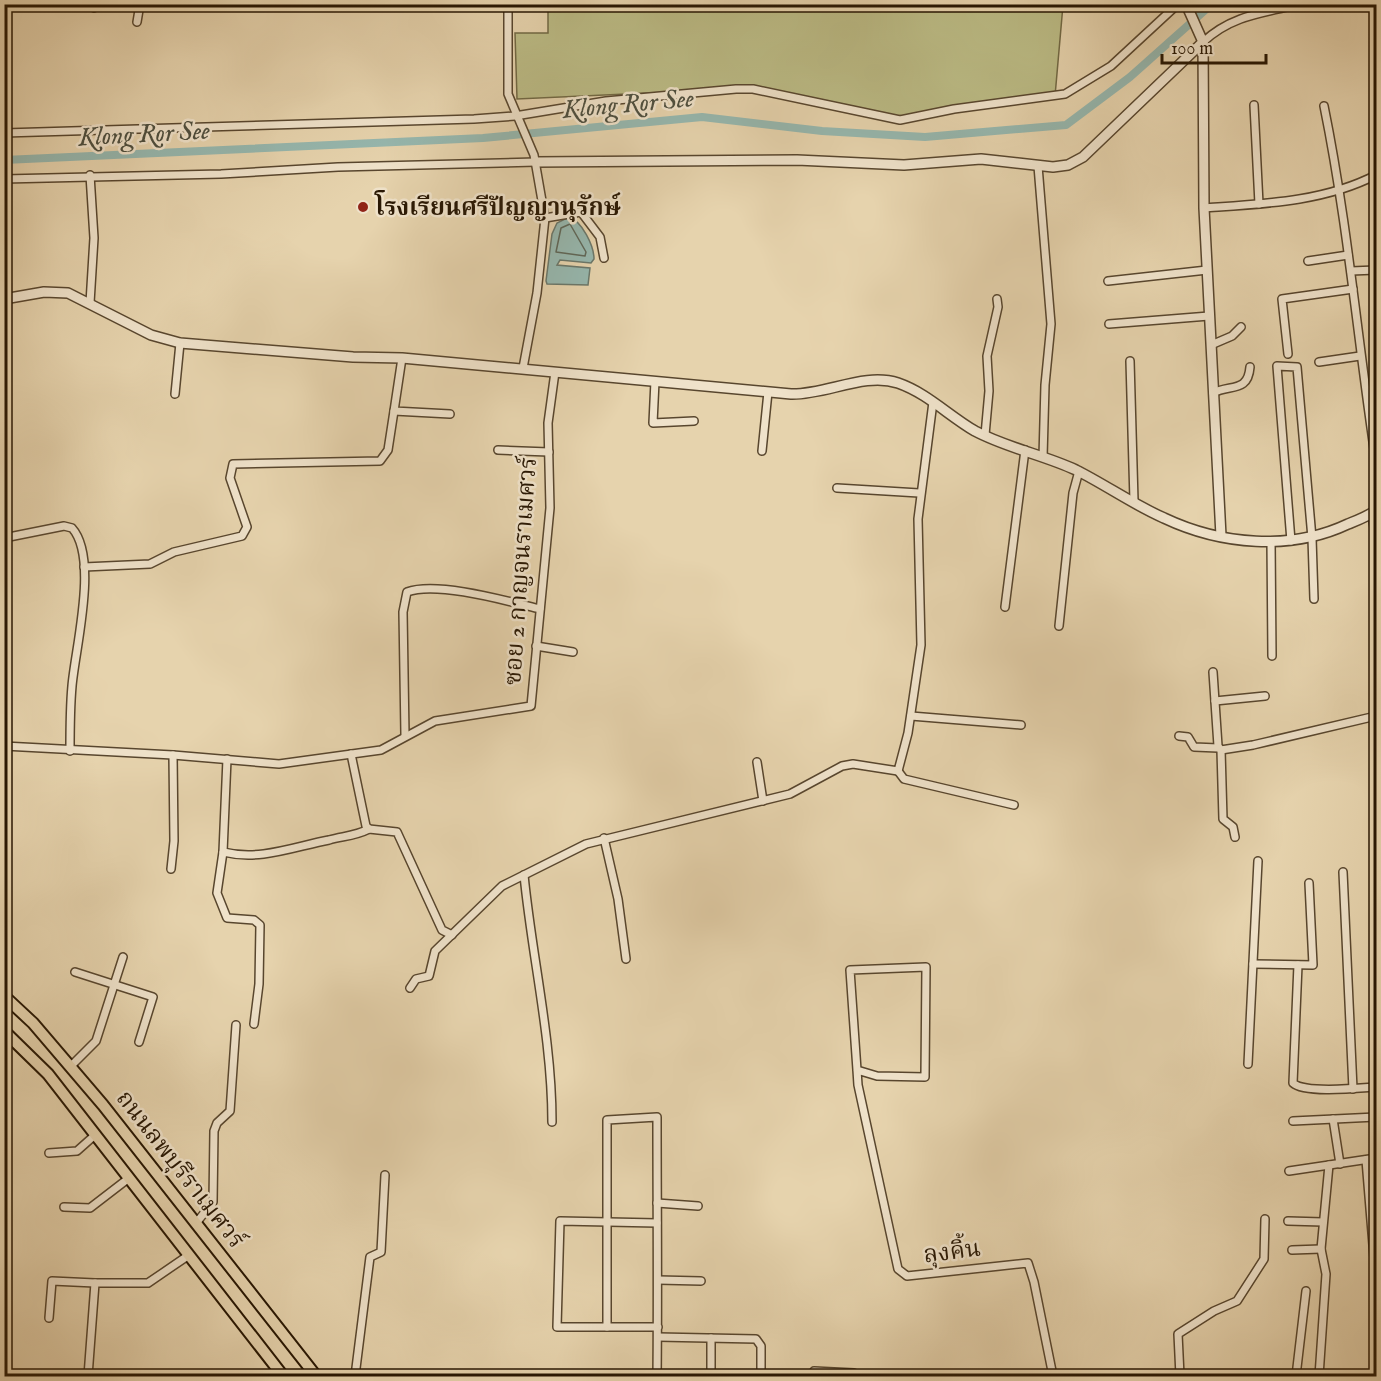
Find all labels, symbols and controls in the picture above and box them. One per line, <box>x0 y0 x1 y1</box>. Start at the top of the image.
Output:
scale bar <box>1162 27 1266 65</box>
text: 100 m <box>1171 38 1213 61</box>
water label: Klong Ror See <box>560 82 696 128</box>
water label: Klong Ror See <box>76 115 211 155</box>
place label: โรงเรียนศรีปัญญานุรักษ์ <box>374 190 622 224</box>
marker: โรงเรียนศรีปัญญานุรักษ์ <box>356 200 370 214</box>
street label: ซอย 2 กาญจนราเมศวร์ <box>496 455 545 687</box>
street label: ถนนลพบุรีราเมศวร์ <box>108 1083 253 1256</box>
street label: ลุงคิ้น <box>921 1230 983 1271</box>

